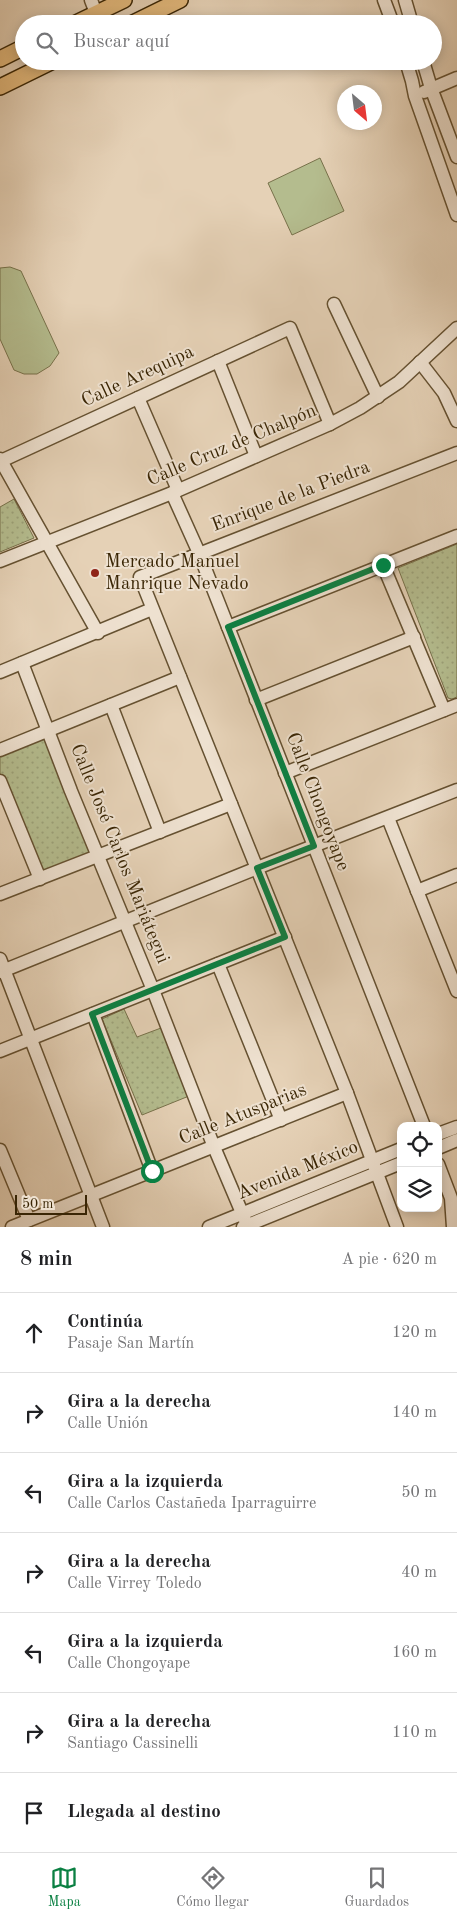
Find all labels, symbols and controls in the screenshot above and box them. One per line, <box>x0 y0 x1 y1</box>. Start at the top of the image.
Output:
search box <box>15 15 442 70</box>
icon: search <box>33 29 61 57</box>
text: Buscar aquí <box>73 33 169 52</box>
north arrow <box>337 85 382 130</box>
street label: Calle Arequipa <box>79 342 198 411</box>
street label: Calle Cruz de Chalpón <box>145 402 319 490</box>
street label: Enrique de la Piedra <box>209 458 373 536</box>
place label: Mercado Manuel Manrique Nevado <box>105 553 249 594</box>
route end <box>372 554 395 577</box>
marker: Mercado Manuel Manrique Nevado <box>89 567 101 579</box>
street label: Calle Chongoyape <box>282 730 352 874</box>
street label: Calle José Carlos Mariátegui <box>66 741 172 967</box>
street label: Calle Atusparias <box>176 1081 310 1149</box>
map controls <box>397 1122 442 1212</box>
button: locate <box>397 1122 442 1167</box>
street label: Avenida México <box>235 1138 361 1204</box>
route start <box>141 1160 164 1183</box>
button: layers <box>397 1167 442 1212</box>
scale bar <box>15 1192 88 1215</box>
text: 50 m <box>22 1197 53 1211</box>
text: 8 min <box>20 1249 73 1270</box>
text: A pie · 620 m <box>342 1252 437 1268</box>
text: Continúa <box>67 1313 143 1332</box>
icon: ahead <box>20 1319 48 1347</box>
text: 120 m <box>392 1325 437 1341</box>
text: Pasaje San Martín <box>67 1336 194 1352</box>
text: Gira a la derecha <box>67 1393 211 1412</box>
icon: right <box>20 1399 48 1427</box>
text: 140 m <box>392 1405 437 1421</box>
text: Calle Unión <box>67 1416 148 1432</box>
text: Gira a la izquierda <box>67 1473 223 1492</box>
icon: left <box>20 1479 48 1507</box>
text: 50 m <box>401 1485 437 1501</box>
text: Calle Carlos Castañeda Iparraguirre <box>67 1496 316 1512</box>
text: Gira a la derecha <box>67 1553 211 1572</box>
icon: right <box>20 1559 48 1587</box>
text: 40 m <box>401 1565 437 1581</box>
text: Calle Virrey Toledo <box>67 1576 202 1592</box>
text: Gira a la izquierda <box>67 1633 223 1652</box>
icon: left <box>20 1639 48 1667</box>
text: 160 m <box>392 1645 437 1661</box>
text: Calle Chongoyape <box>67 1656 190 1672</box>
text: Gira a la derecha <box>67 1713 211 1732</box>
icon: right <box>20 1719 48 1747</box>
text: 110 m <box>392 1725 437 1741</box>
text: Santiago Cassinelli <box>67 1736 198 1752</box>
icon: arrive <box>20 1799 48 1827</box>
text: Llegada al destino <box>67 1803 221 1822</box>
tab: Mapa <box>48 1864 81 1911</box>
tab: Cómo llegar <box>176 1864 249 1911</box>
tab: Guardados <box>344 1864 409 1911</box>

